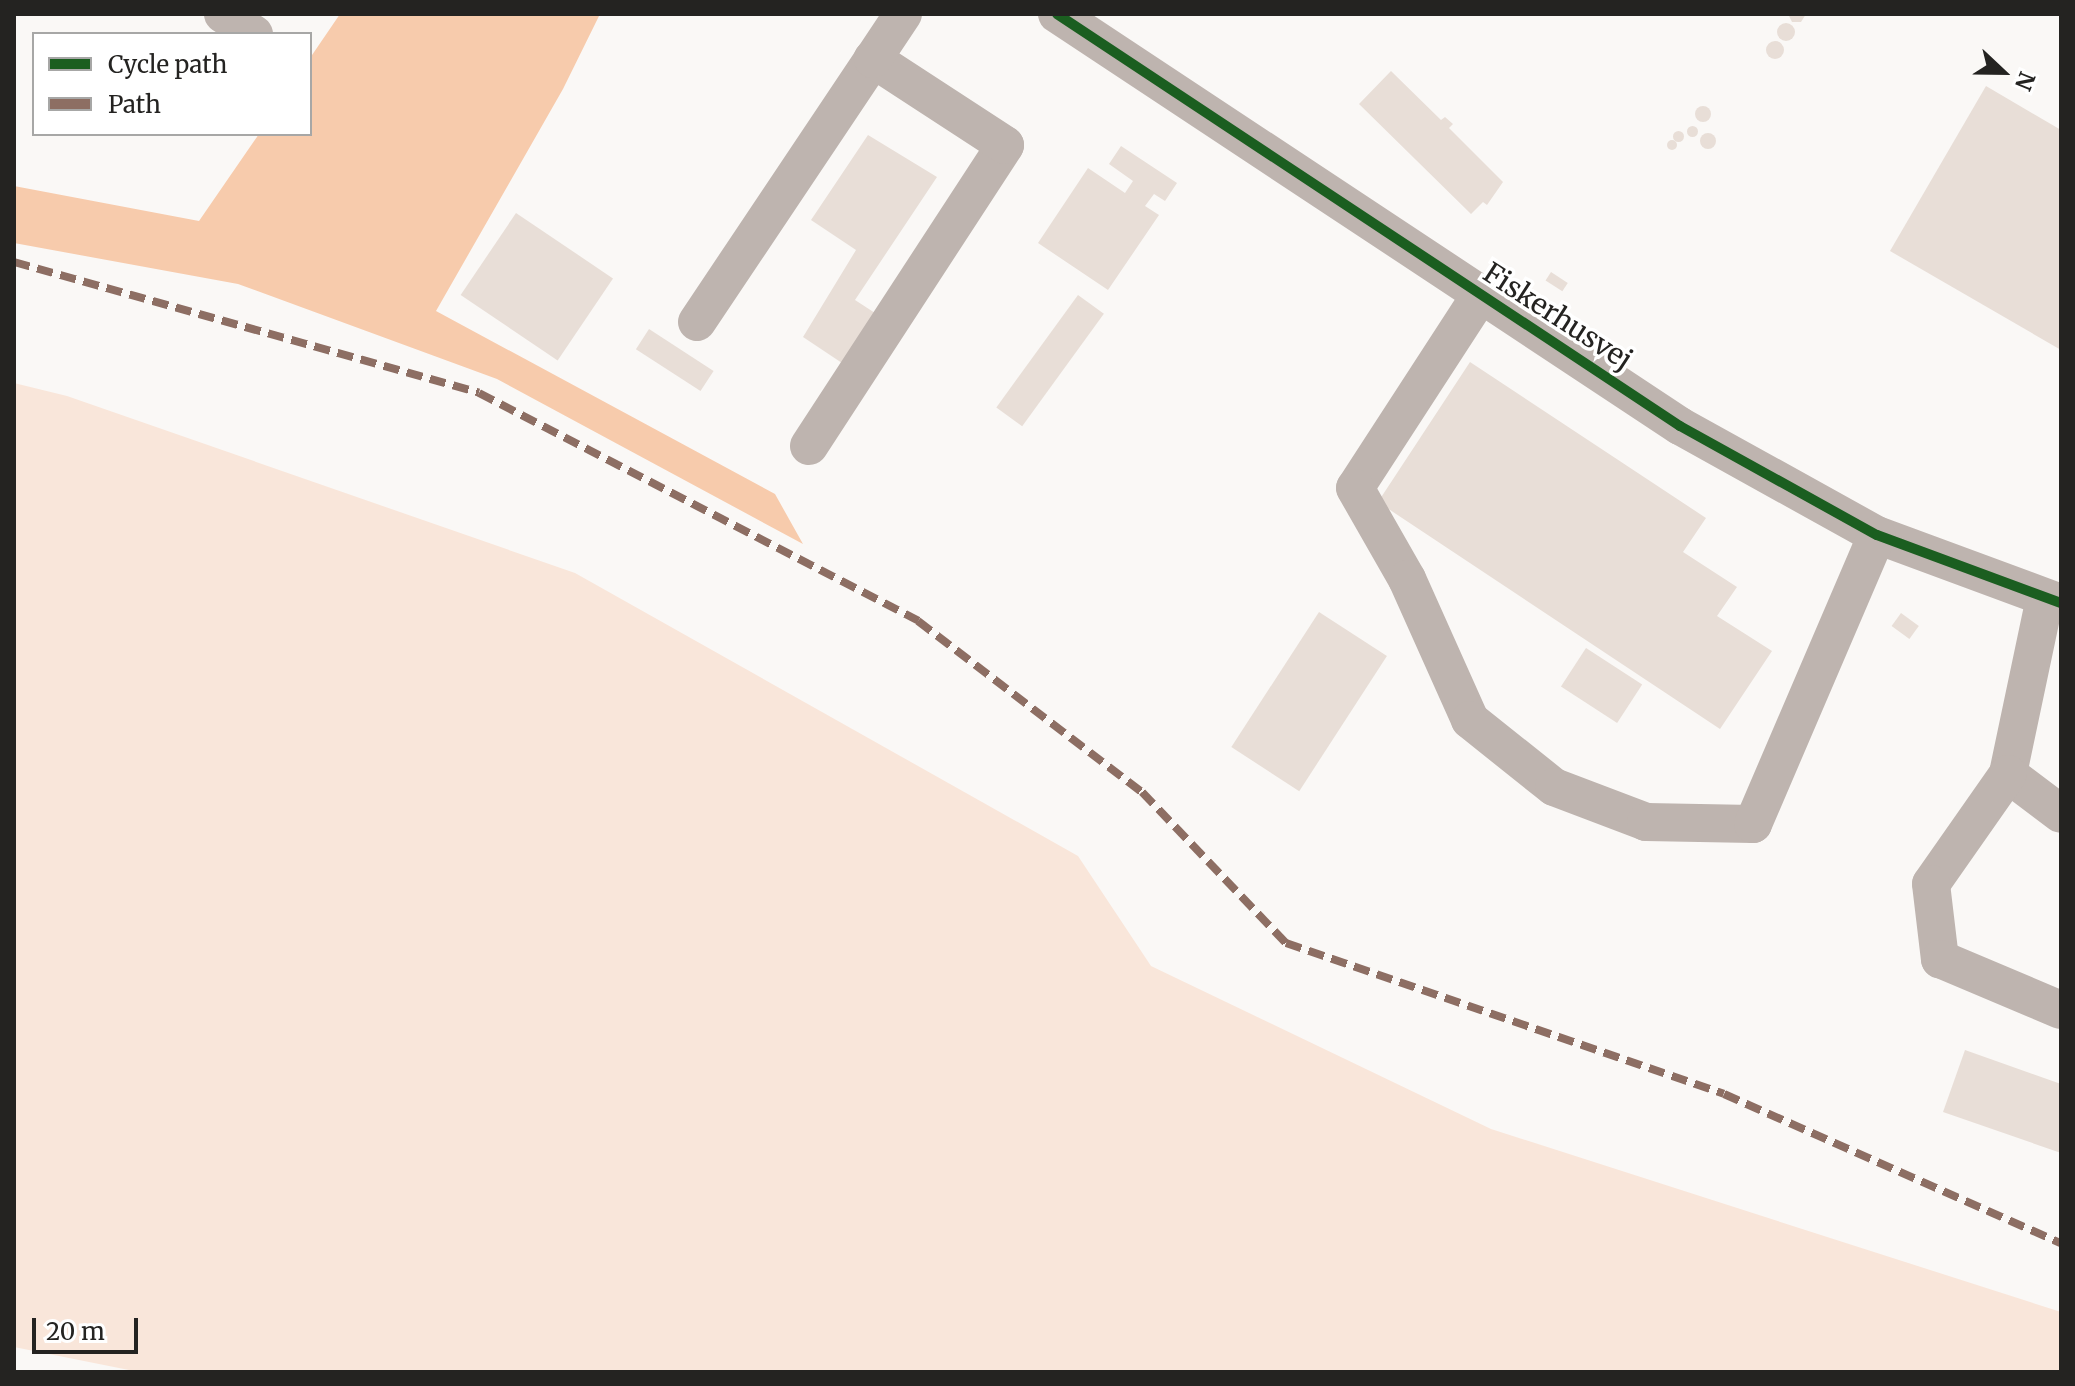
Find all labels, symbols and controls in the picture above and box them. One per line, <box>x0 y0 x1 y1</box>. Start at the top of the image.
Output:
legend <box>32 32 312 136</box>
north arrow <box>1963 32 2043 112</box>
text: Cycle path <box>108 49 227 80</box>
text: N <box>2009 68 2041 94</box>
text: Path <box>108 89 161 120</box>
street label: Fiskerhusvej <box>1477 255 1639 377</box>
scale bar <box>36 1302 142 1352</box>
text: 20 m <box>46 1316 105 1347</box>

